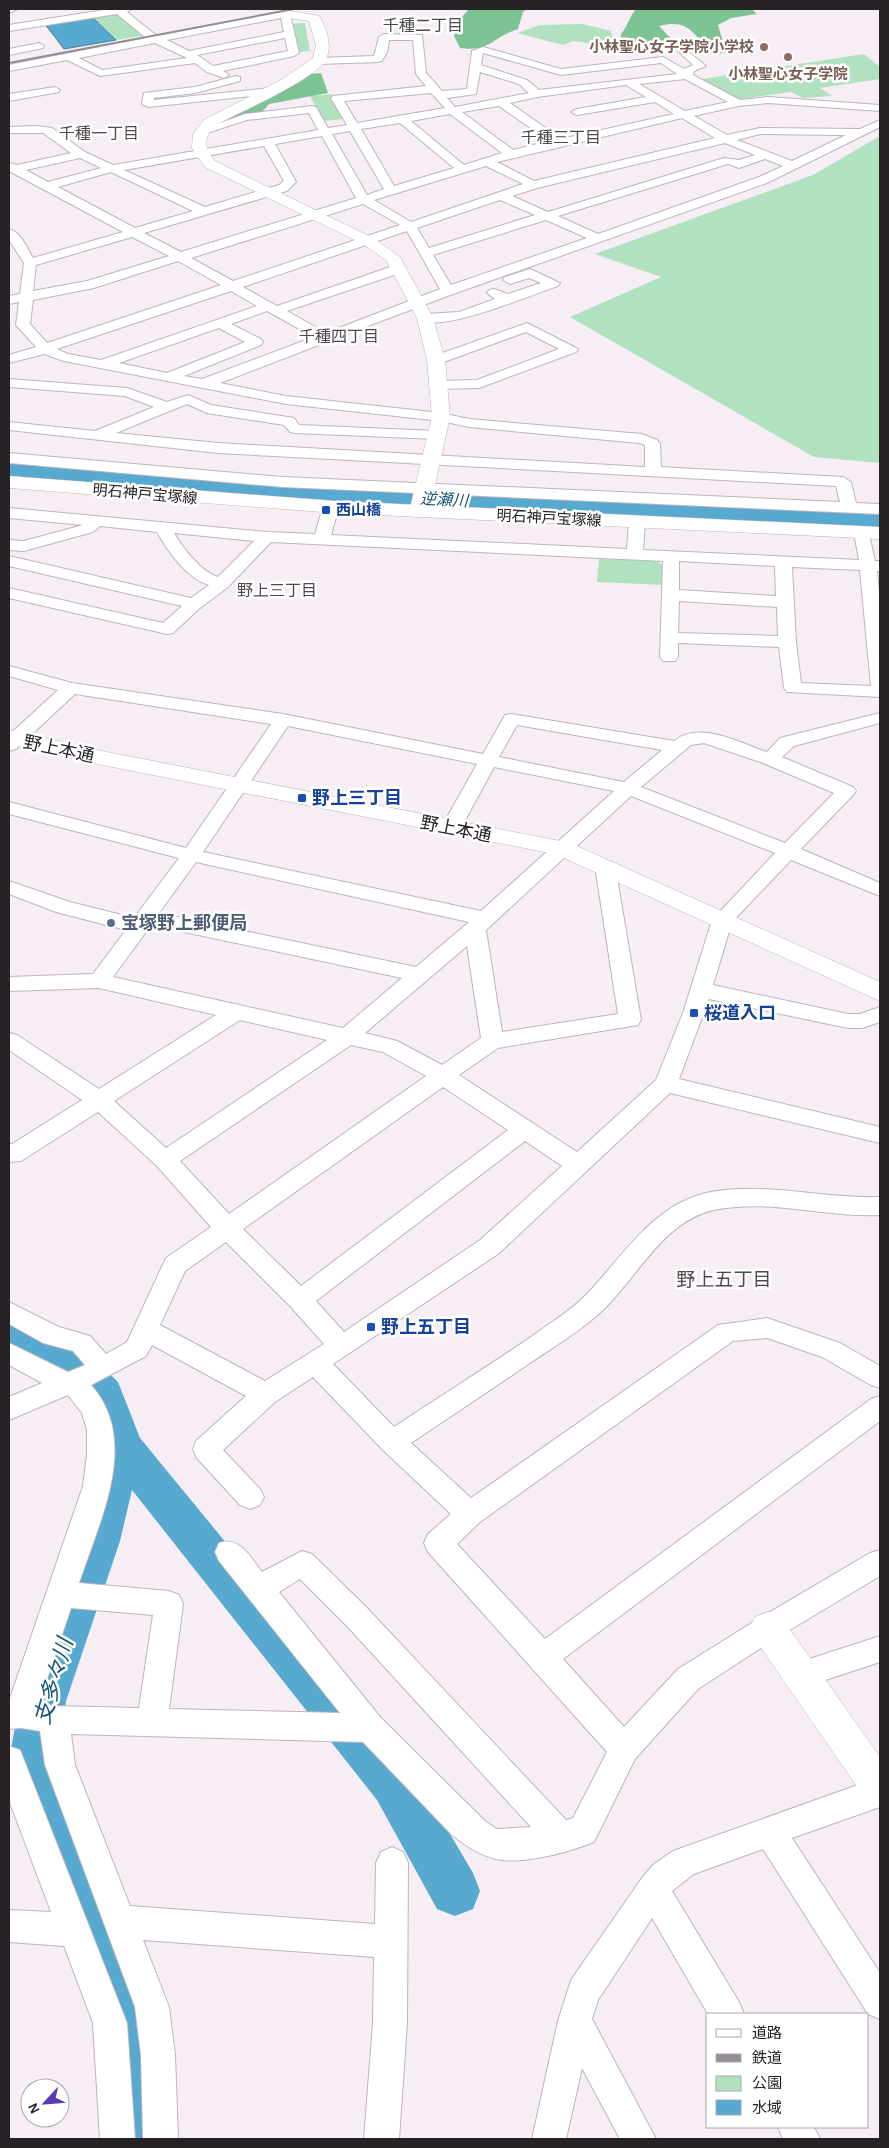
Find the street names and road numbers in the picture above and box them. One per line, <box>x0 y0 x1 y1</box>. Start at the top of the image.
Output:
street label: 明石神戸宝塚線 <box>92 481 198 507</box>
street label: 明石神戸宝塚線 <box>496 507 602 529</box>
street label: 野上本通 <box>22 733 96 766</box>
street label: 野上本通 <box>419 813 493 846</box>

